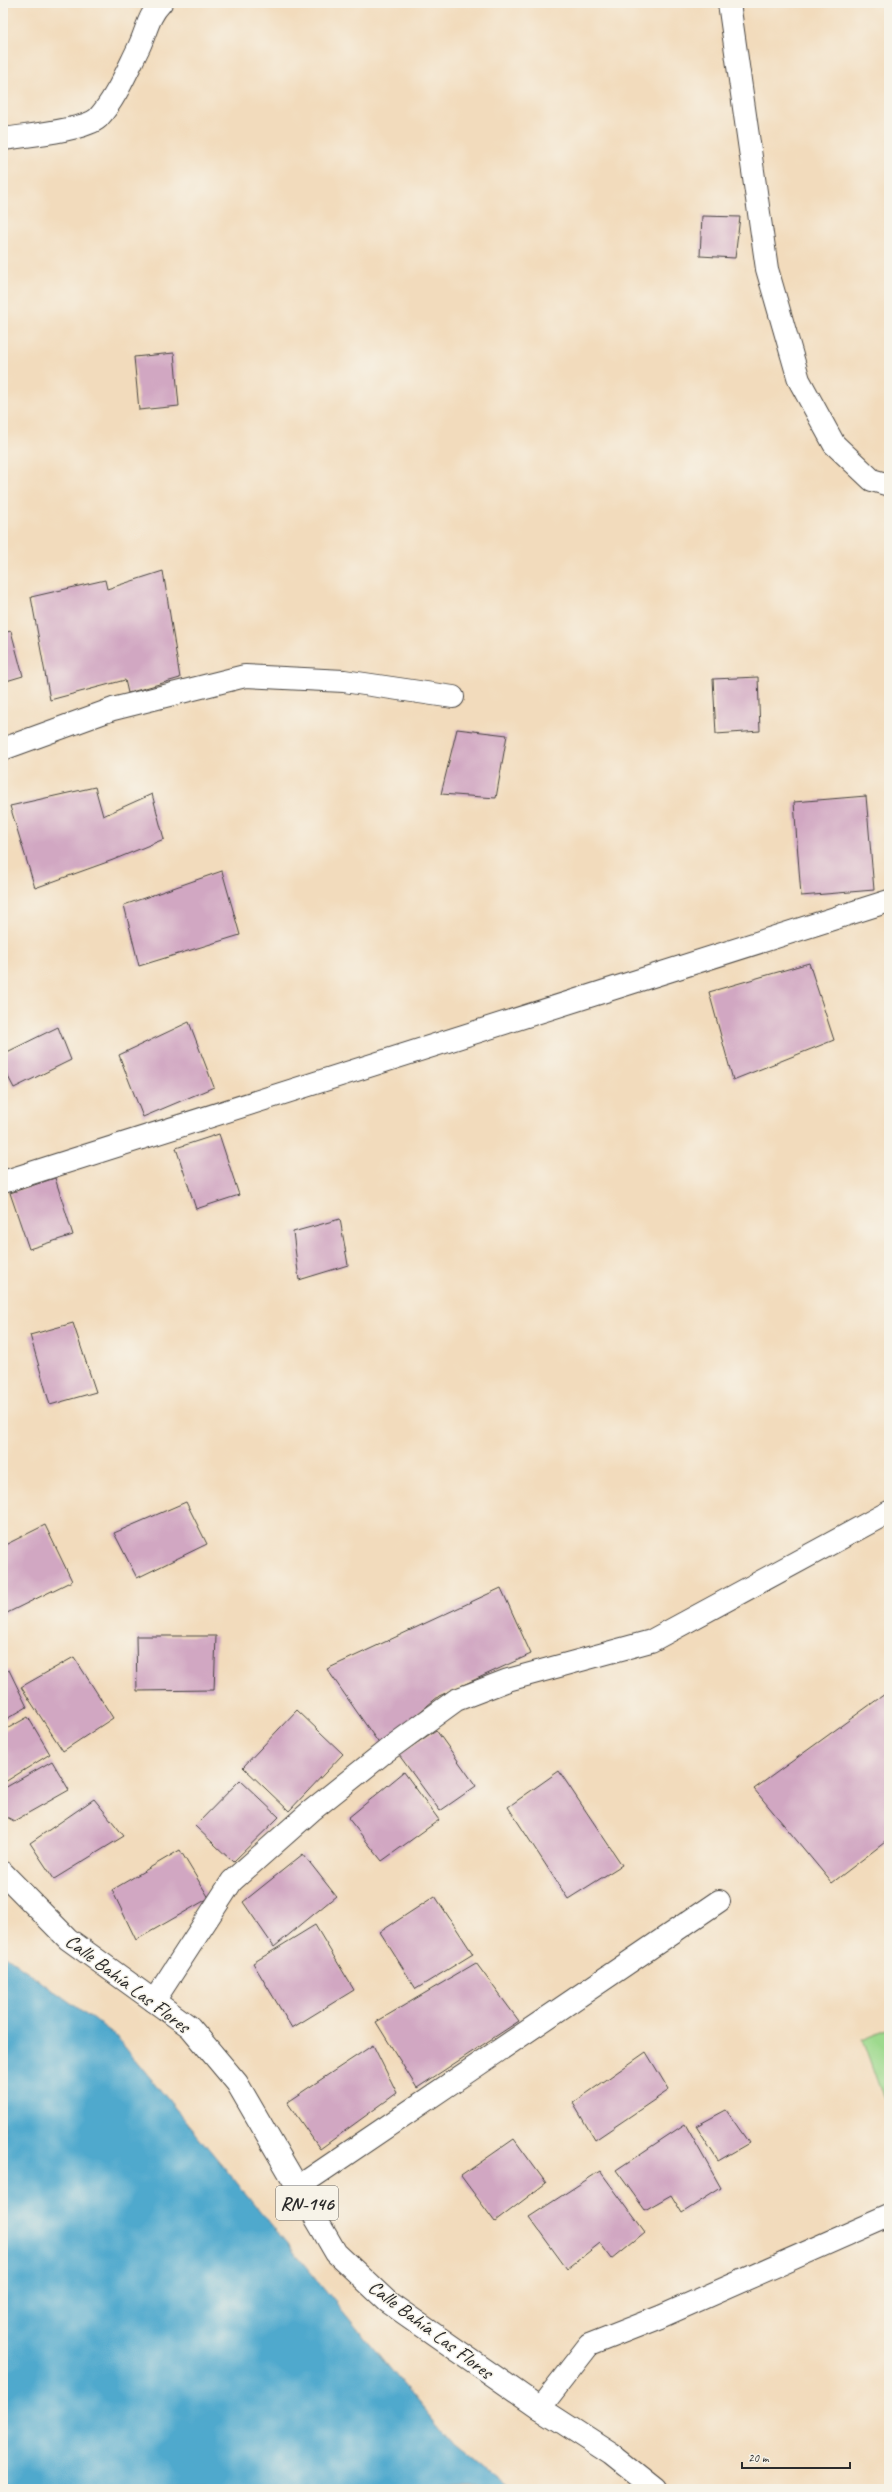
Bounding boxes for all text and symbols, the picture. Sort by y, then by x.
street label: Calle Bahía Las Flores [60,1928,197,2040]
road number: RN-146 [276,2186,338,2220]
street label: Calle Bahía Las Flores [363,2274,500,2386]
scale bar [742,2444,850,2470]
text: 20 m [748,2450,770,2466]

